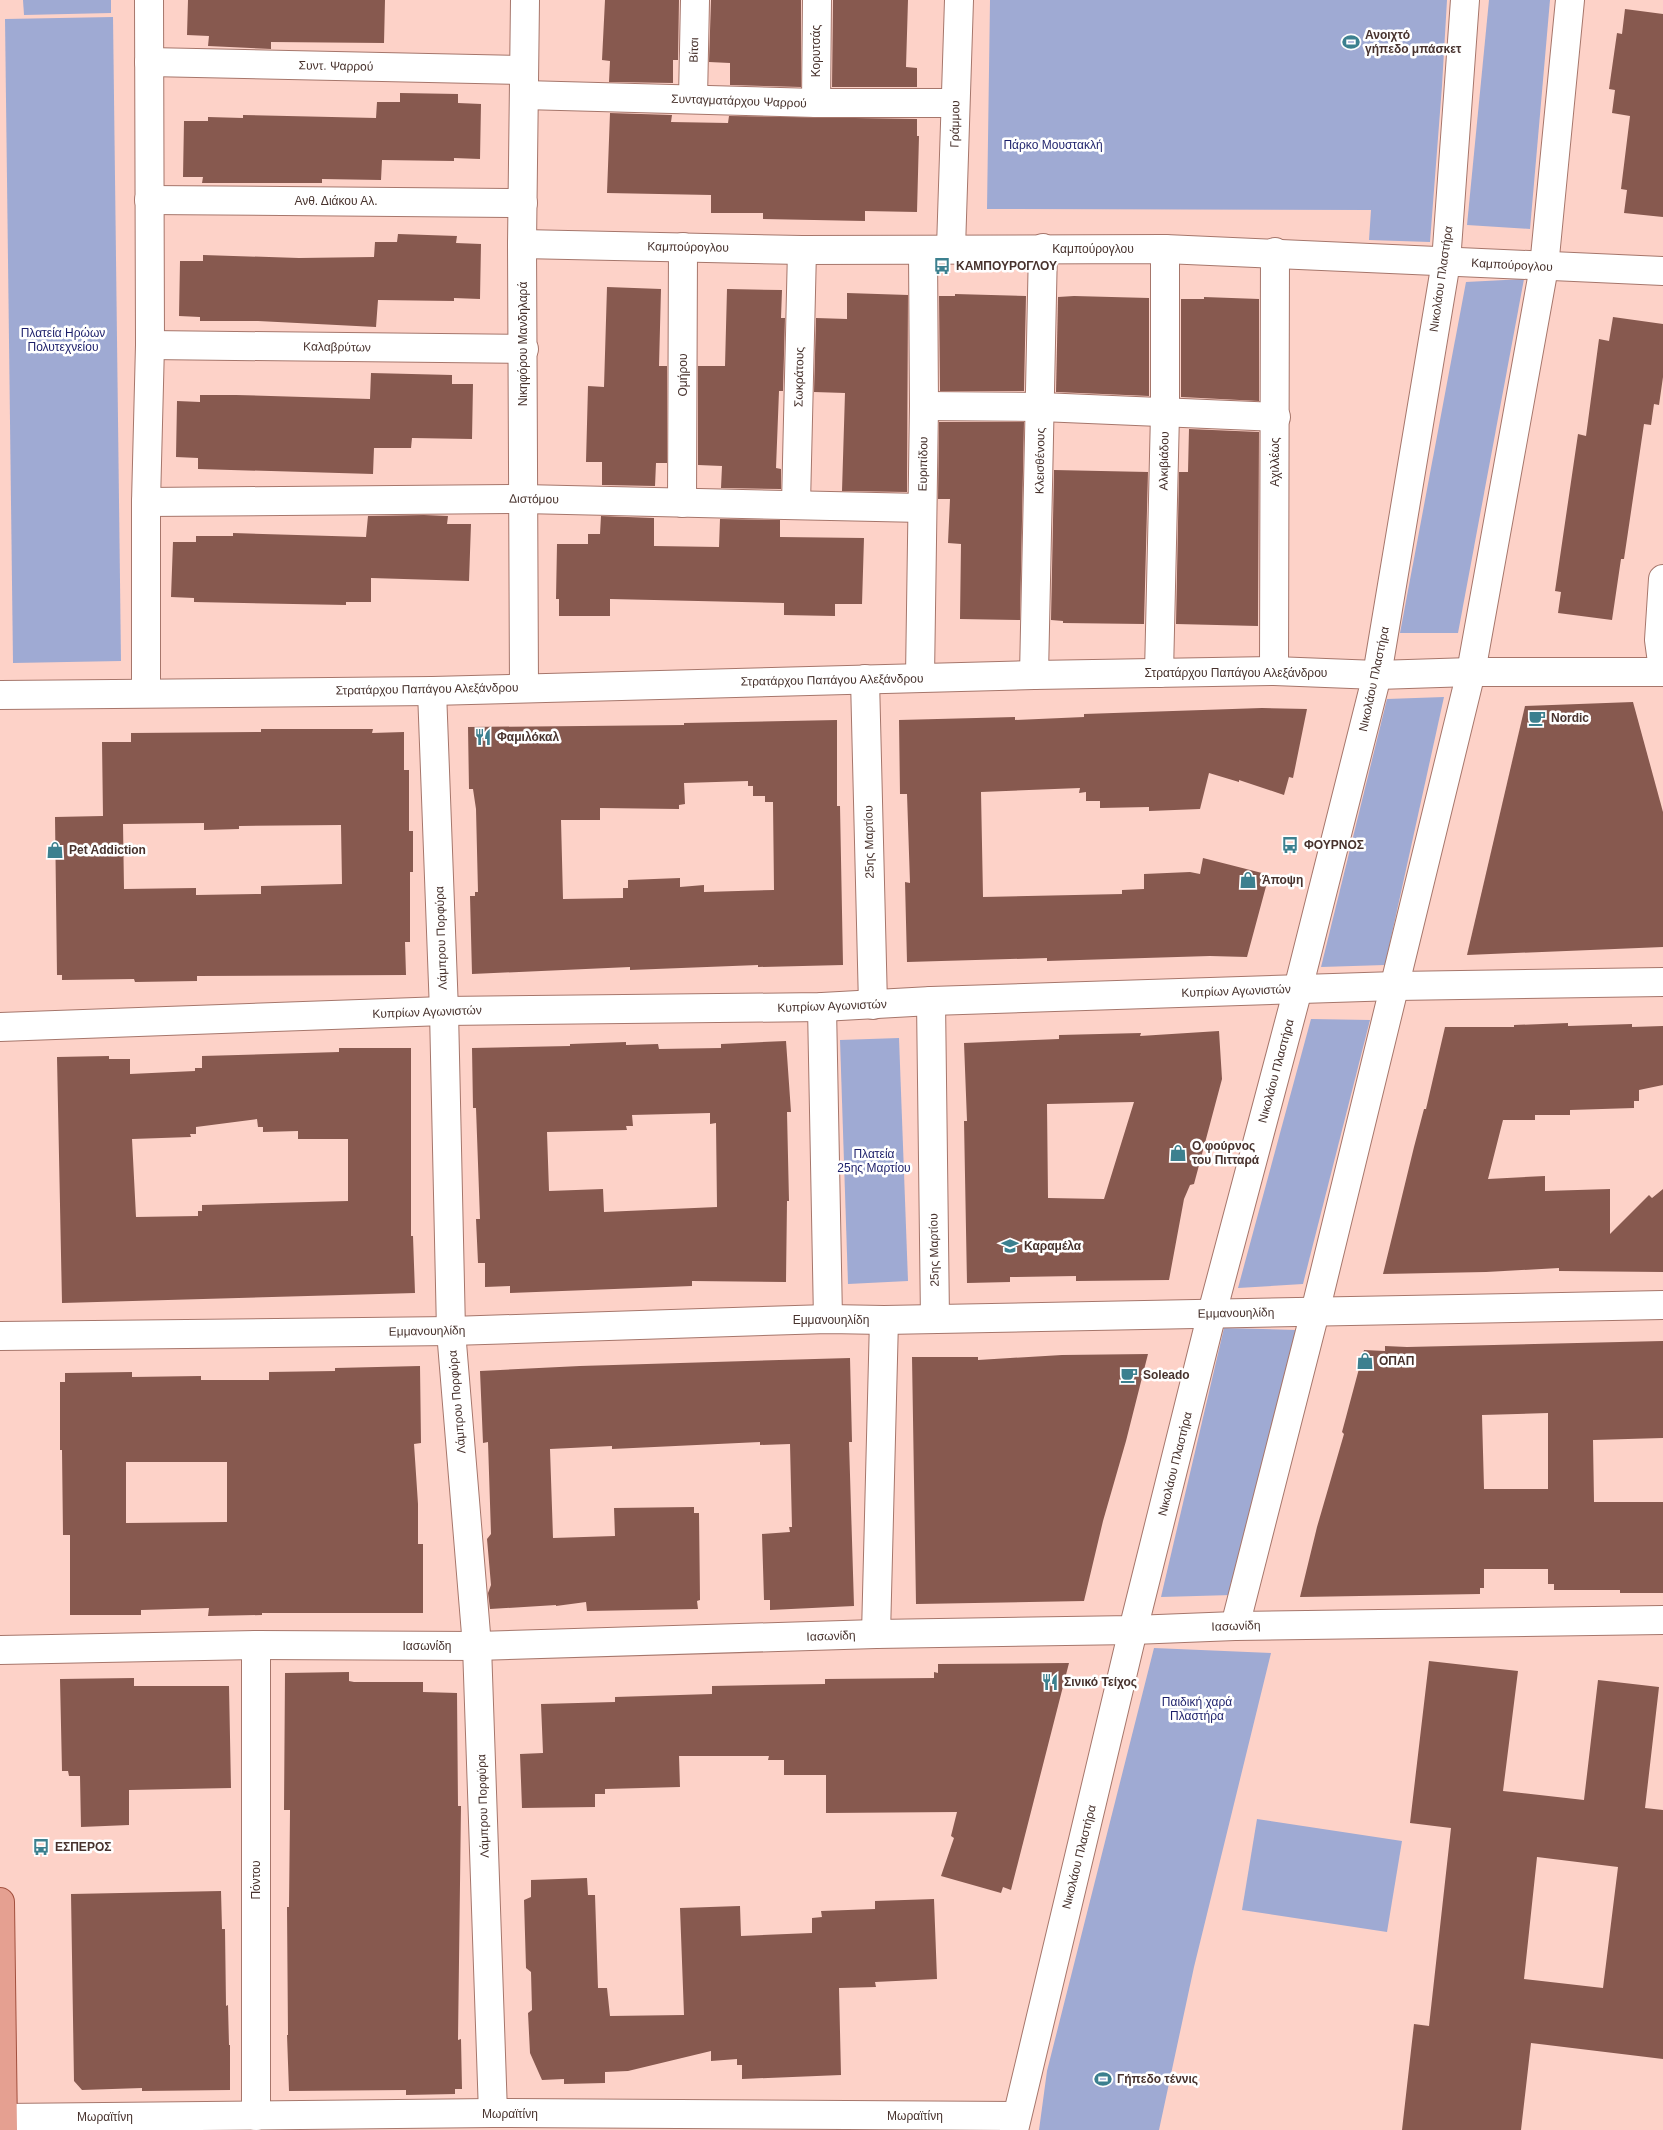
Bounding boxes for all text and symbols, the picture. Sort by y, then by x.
street label: Κορυτσάς [809,24,823,77]
place label: Ανοιχτό γήπεδο μπάσκετ [1365,28,1462,56]
sports icon: Ανοιχτό γήπεδο μπάσκετ [1341,32,1361,52]
street label: Βίτσι [687,37,701,63]
street label: Συντ. Ψαρρού [298,58,374,74]
street label: Συνταγματάρχου Ψαρρού [671,92,807,110]
street label: Γράμμου [948,100,962,148]
park label: Πάρκο Μουστακλή [1003,138,1103,152]
street label: Ανθ. Διάκου Αλ. [294,194,378,208]
street label: Νικολάου Πλαστήρα [1427,225,1455,333]
street label: Καμπούρογλου [647,239,729,255]
street label: Καμπούρογλου [1052,242,1134,256]
bus stop icon: ΚΑΜΠΟΥΡΟΓΛΟΥ [932,256,952,276]
street label: Καμπούρογλου [1471,256,1553,274]
place label: ΚΑΜΠΟΥΡΟΓΛΟΥ [956,259,1057,273]
street label: Νικηφόρου Μανδηλαρά [516,282,530,406]
park label: Πλατεία Ηρώων Πολυτεχνείου [21,326,105,354]
street label: Καλαβρύτων [303,339,371,355]
street label: Σωκράτους [791,347,807,407]
street label: Ομήρου [676,354,690,396]
street label: Κλεισθένους [1032,427,1048,494]
street label: Αλκιβιάδου [1156,431,1172,491]
street label: Ευριπίδου [916,436,930,492]
street label: Αχιλλέως [1268,437,1282,487]
street label: Διστόμου [509,492,559,506]
street label: Νικολάου Πλαστήρα [1356,625,1392,733]
street label: Στρατάρχου Παπάγου Αλεξάνδρου [1145,666,1327,680]
street label: Στρατάρχου Παπάγου Αλεξάνδρου [740,671,924,689]
street label: Στρατάρχου Παπάγου Αλεξάνδρου [335,680,519,698]
cafe icon: Nordic [1527,708,1547,728]
place label: Nordic [1551,711,1589,725]
restaurant icon: Φαμιλόκαλ [473,727,493,747]
place label: Φαμιλόκαλ [497,730,559,744]
street label: 25ης Μαρτίου [861,805,877,879]
bus stop icon: ΦΟΥΡΝΟΣ [1280,835,1300,855]
place label: ΦΟΥΡΝΟΣ [1304,838,1364,852]
shop icon: Pet Addiction [45,840,65,860]
place label: Pet Addiction [69,843,146,857]
shop icon: Άποψη [1238,870,1258,890]
place label: Άποψη [1262,873,1303,887]
street label: Λάμπρου Πορφύρα [432,886,450,990]
street label: Κυπρίων Αγωνιστών [1181,982,1291,1000]
street label: Κυπρίων Αγωνιστών [777,997,887,1015]
street label: Κυπρίων Αγωνιστών [372,1003,482,1021]
street label: Νικολάου Πλαστήρα [1255,1017,1297,1124]
place label: Ο φούρνος του Πιτταρά [1192,1139,1260,1167]
shop icon: Ο φούρνος του Πιτταρά [1168,1143,1188,1163]
park label: Πλατεία 25ης Μαρτίου [837,1147,911,1175]
street label: 25ης Μαρτίου [926,1213,942,1287]
school or university icon: Καραμέλα [1000,1236,1020,1256]
place label: Καραμέλα [1024,1239,1082,1253]
street label: Εμμανουηλίδη [1198,1305,1274,1321]
street label: Εμμανουηλίδη [793,1313,869,1327]
street label: Εμμανουηλίδη [389,1323,465,1339]
street label: Λάμπρου Πορφύρα [445,1350,468,1454]
shop icon: ΟΠΑΠ [1355,1351,1375,1371]
place label: ΟΠΑΠ [1379,1354,1414,1368]
cafe icon: Soleado [1119,1365,1139,1385]
place label: Soleado [1143,1368,1190,1382]
street label: Νικολάου Πλαστήρα [1155,1410,1195,1518]
street label: Ιασωνίδη [1211,1618,1261,1634]
street label: Ιασωνίδη [806,1628,856,1644]
street label: Ιασωνίδη [402,1639,452,1653]
restaurant icon: Σινικό Τείχος [1040,1672,1060,1692]
place label: Σινικό Τείχος [1064,1675,1137,1689]
park label: Παιδική χαρά Πλαστήρα [1162,1695,1232,1723]
street label: Λάμπρου Πορφύρα [474,1754,492,1858]
street label: Νικολάου Πλαστήρα [1059,1803,1099,1911]
bus stop icon: ΕΣΠΕΡΟΣ [31,1837,51,1857]
place label: ΕΣΠΕΡΟΣ [55,1840,111,1854]
street label: Πόντου [249,1860,263,1900]
sports icon: Γήπεδο τέννις [1093,2069,1113,2089]
place label: Γήπεδο τέννις [1117,2072,1198,2086]
street label: Μωραϊτίνη [482,2107,538,2121]
street label: Μωραϊτίνη [887,2109,943,2123]
street label: Μωραϊτίνη [77,2110,133,2124]

